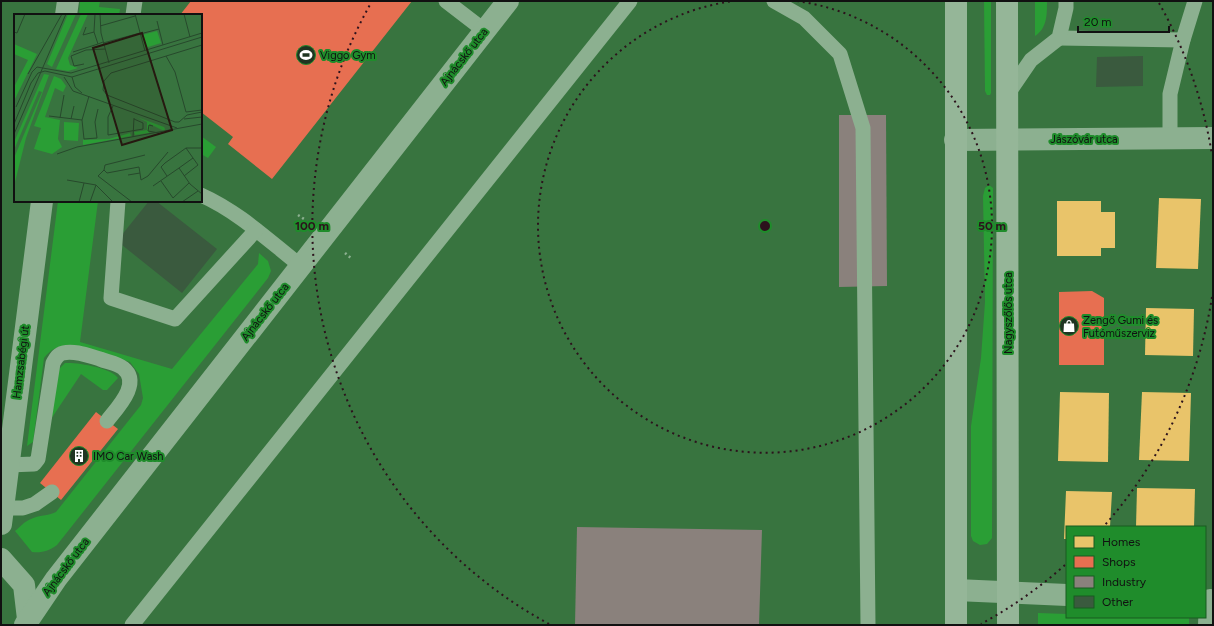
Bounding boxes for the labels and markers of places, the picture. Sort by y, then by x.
sports icon: Viggo Gym [295,44,317,66]
place label: Viggo Gym [320,49,376,62]
centre of rings [758,219,772,233]
place label: Zengő Gumi és Futóműszerviz [1083,314,1158,340]
shop icon: Zengő Gumi és Futóműszerviz [1058,315,1080,337]
building icon: IMO Car Wash [68,445,90,467]
place label: IMO Car Wash [93,450,164,463]

